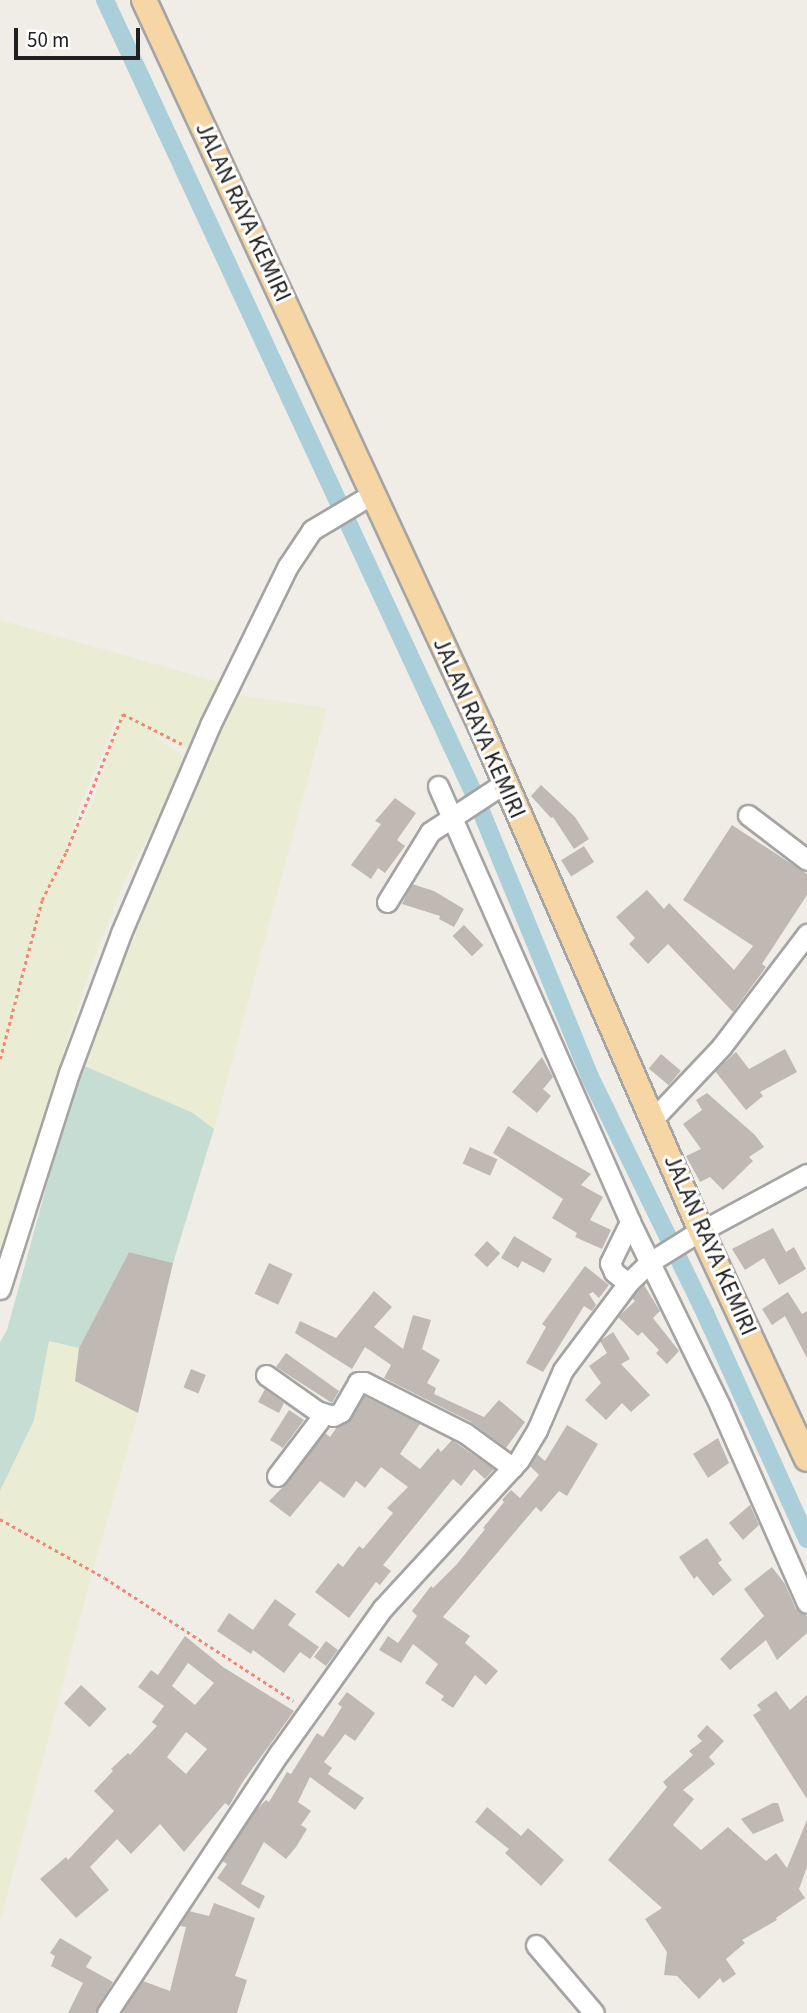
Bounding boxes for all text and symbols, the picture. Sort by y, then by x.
scale bar [18,14,144,58]
text: 50 m [27,25,69,55]
street label: JALAN RAYA KEMIRI [189,118,297,306]
street label: JALAN RAYA KEMIRI [426,633,532,823]
street label: JALAN RAYA KEMIRI [657,1150,763,1340]

